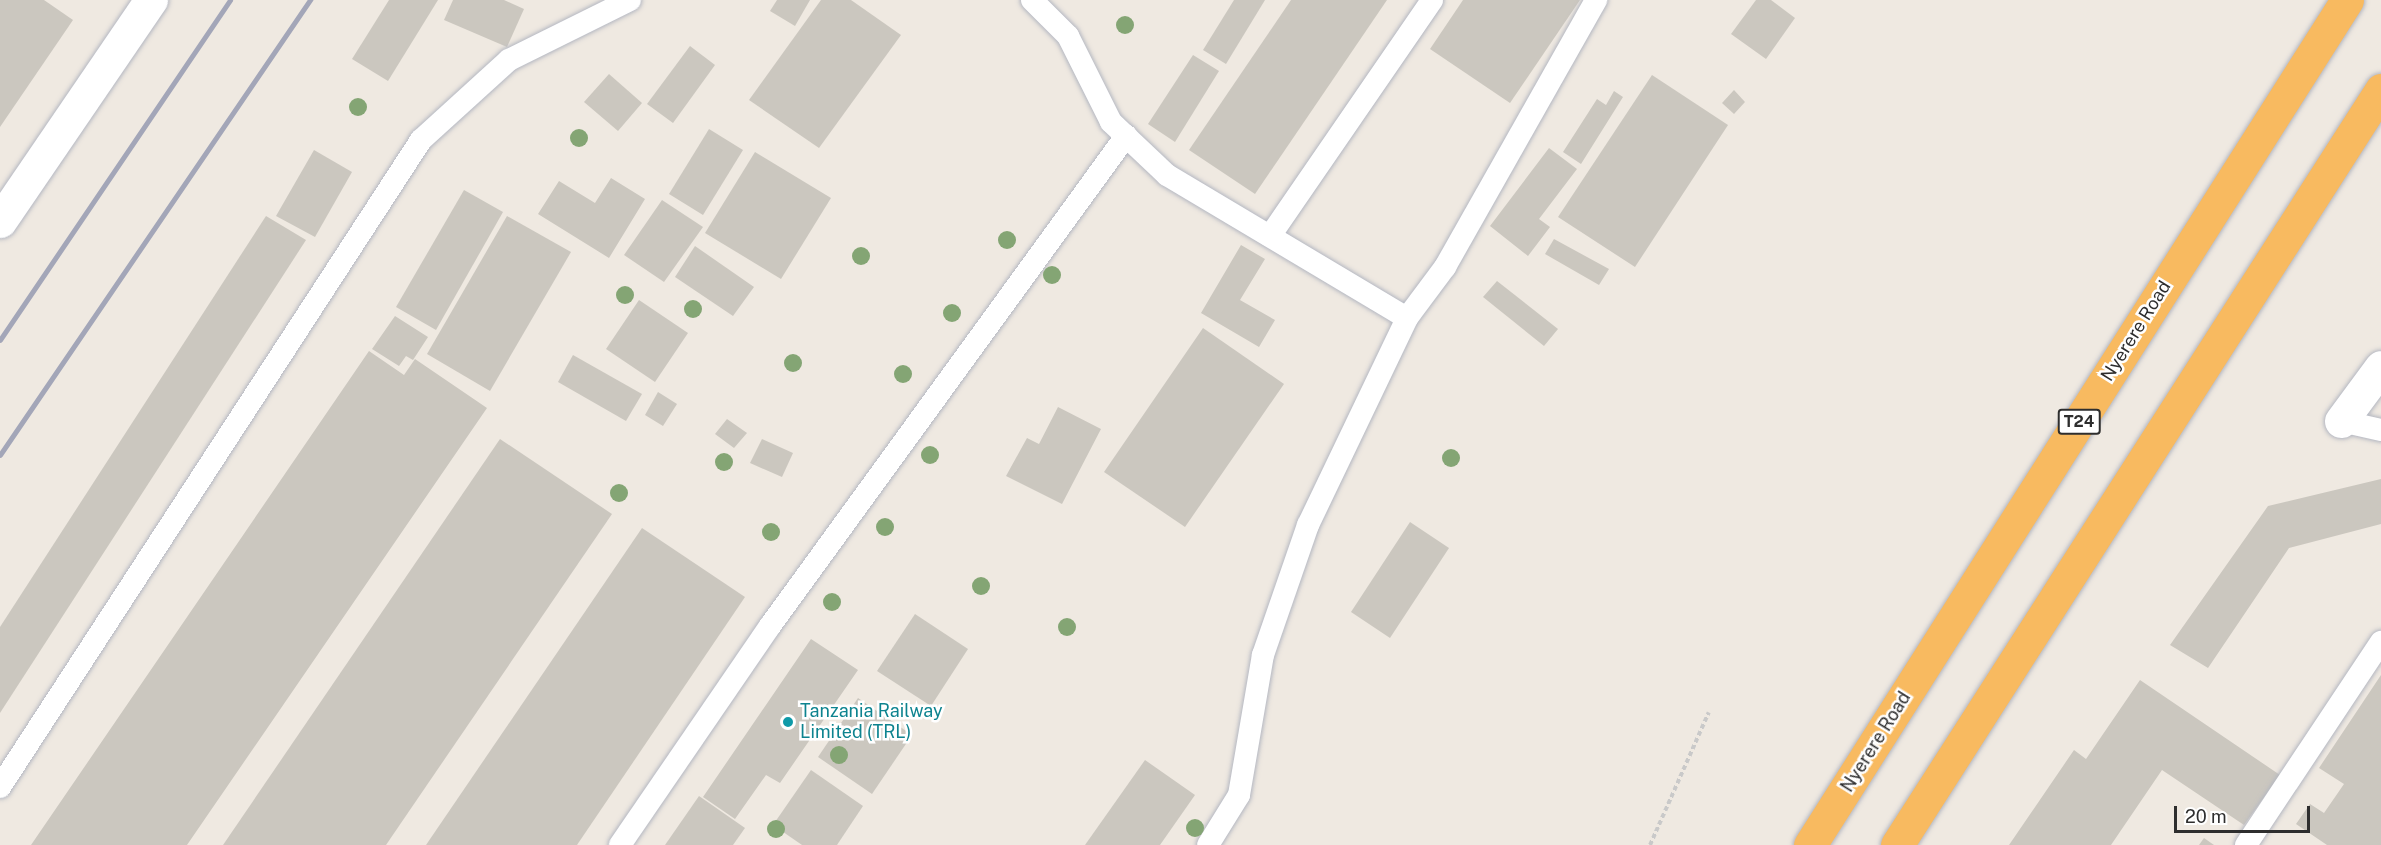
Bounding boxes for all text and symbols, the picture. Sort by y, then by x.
street label: Nyerere Road [2097,277,2175,385]
road number: T24 [2056,409,2102,435]
street label: Nyerere Road [1837,688,1915,796]
place label: Tanzania Railway Limited (TRL) [800,701,943,744]
marker: Tanzania Railway Limited (TRL) [781,715,795,729]
scale bar [2177,794,2314,832]
text: 20 m [2185,806,2227,827]

